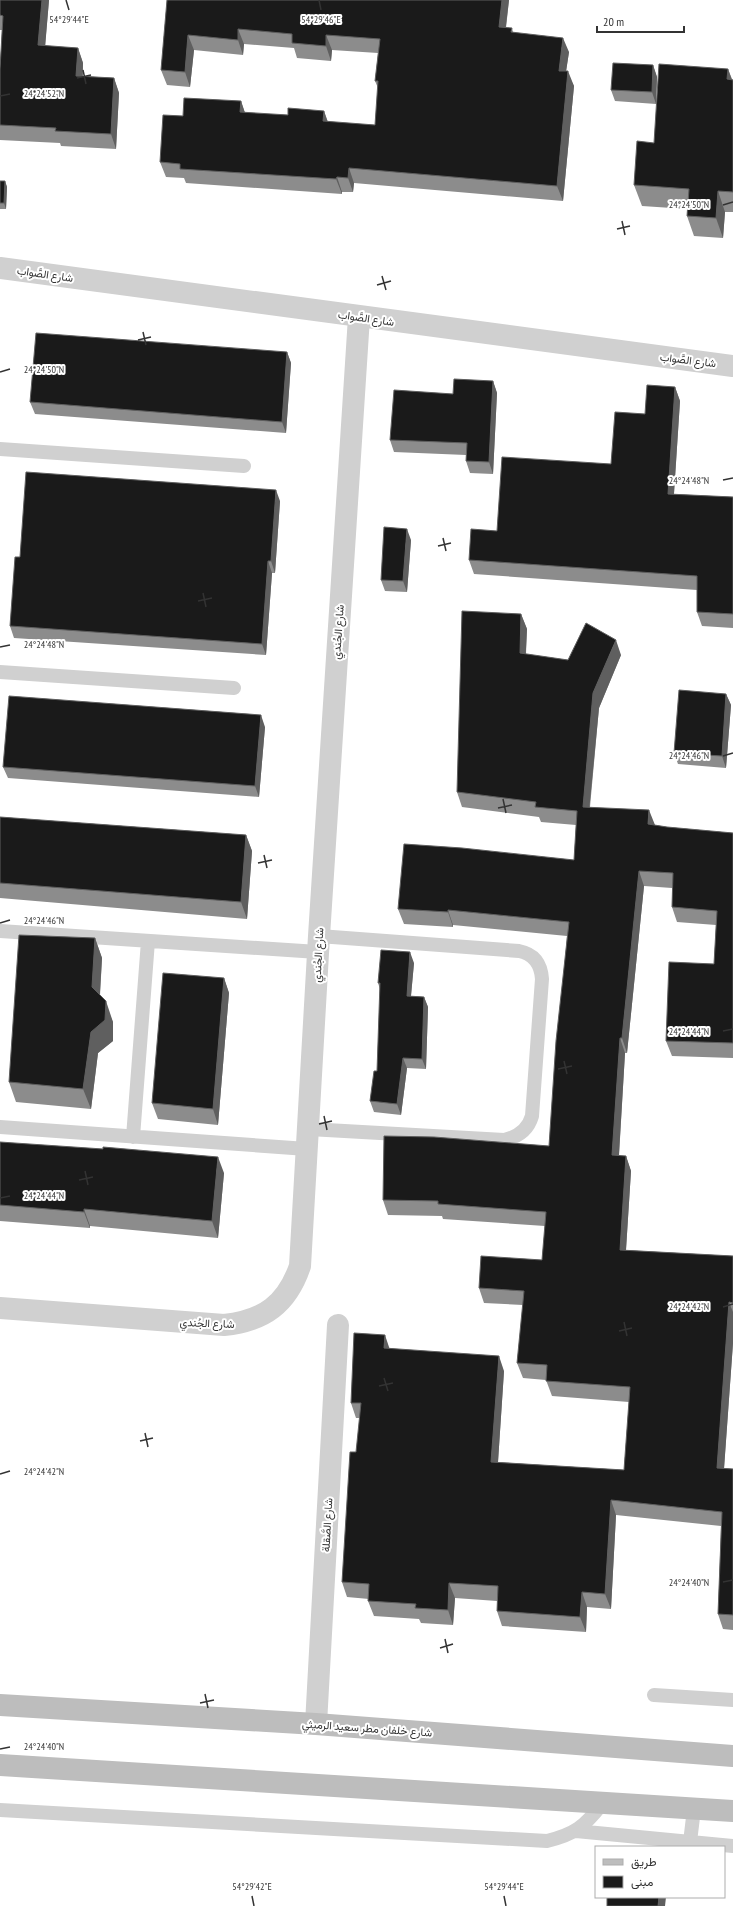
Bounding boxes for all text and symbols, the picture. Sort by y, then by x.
scale bar [597,8,684,34]
text: 54°29'44"E [49,13,89,26]
text: 54°29'46"E [301,13,341,26]
text: 20 m [603,14,624,29]
text: 24°24'52"N [24,87,64,100]
text: 24°24'50"N [669,198,709,211]
street label: شارع الصَّواب [16,263,74,286]
street label: شارع الصَّواب [337,307,395,330]
street label: شارع الصَّواب [659,350,717,371]
text: 24°24'50"N [24,363,64,376]
text: 24°24'48"N [669,474,709,487]
street label: شارع الجُندي [329,604,350,660]
text: 24°24'48"N [24,638,64,651]
text: 24°24'46"N [669,749,709,762]
text: 24°24'46"N [24,914,64,927]
street label: شارع الجُندي [310,927,329,983]
text: 24°24'44"N [669,1025,709,1038]
text: 24°24'44"N [24,1189,64,1202]
text: 24°24'42"N [669,1300,709,1313]
street label: شارع الجُندي [179,1315,235,1334]
text: 24°24'42"N [24,1465,64,1478]
street label: شارع الصَّقلة [319,1497,336,1553]
text: 24°24'40"N [669,1576,709,1589]
street label: شارع خلفان مطر سعيد الرميثي [301,1716,433,1743]
text: 24°24'40"N [24,1740,64,1753]
legend [595,1846,725,1898]
text: طريق [631,1854,657,1870]
text: مبنى [631,1874,653,1890]
text: 54°29'42"E [232,1880,272,1893]
text: 54°29'44"E [484,1880,524,1893]

